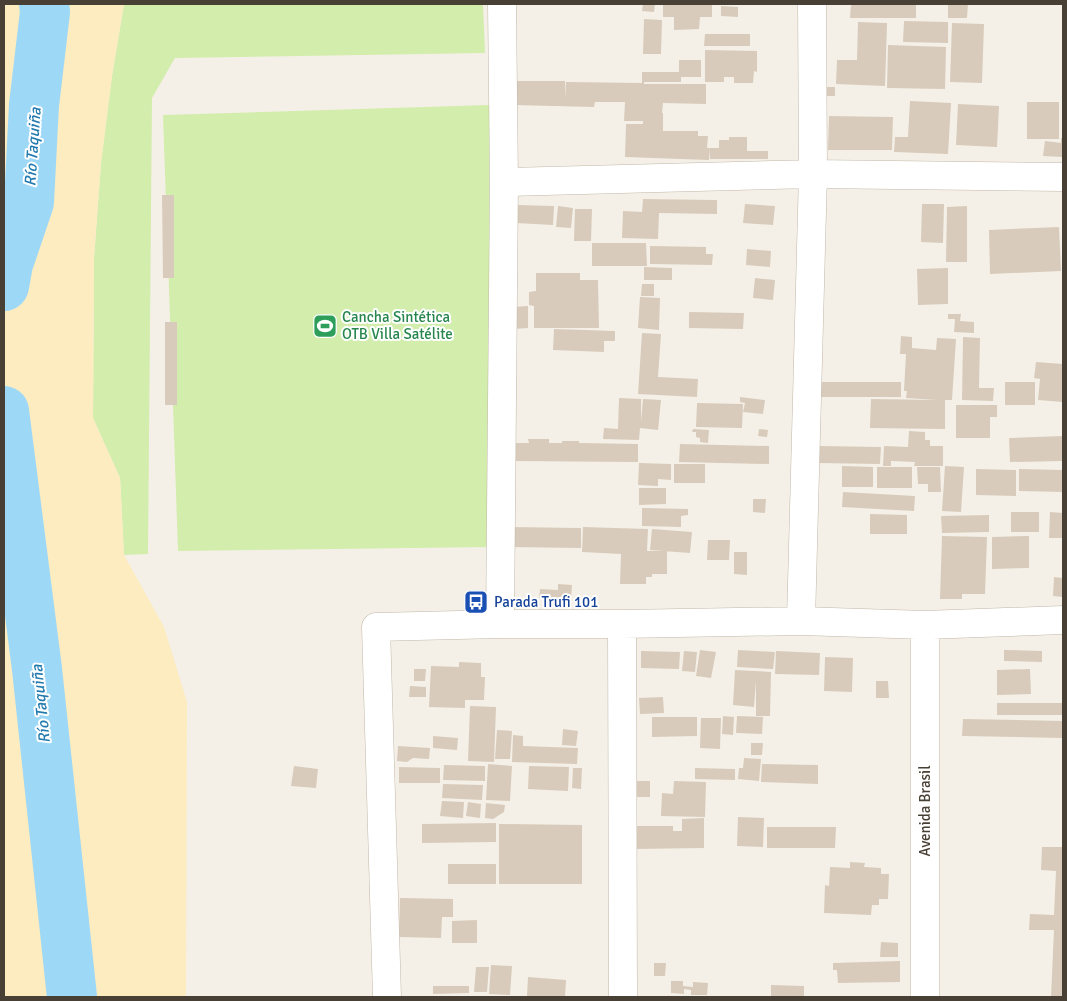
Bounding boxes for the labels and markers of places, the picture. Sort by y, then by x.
place label: Cancha Sintética OTB Villa Satélite [342,308,453,343]
sports icon: Cancha Sintética OTB Villa Satélite [312,313,338,339]
bus stop icon: Parada Trufi 101 [463,589,489,615]
place label: Parada Trufi 101 [494,593,598,611]

